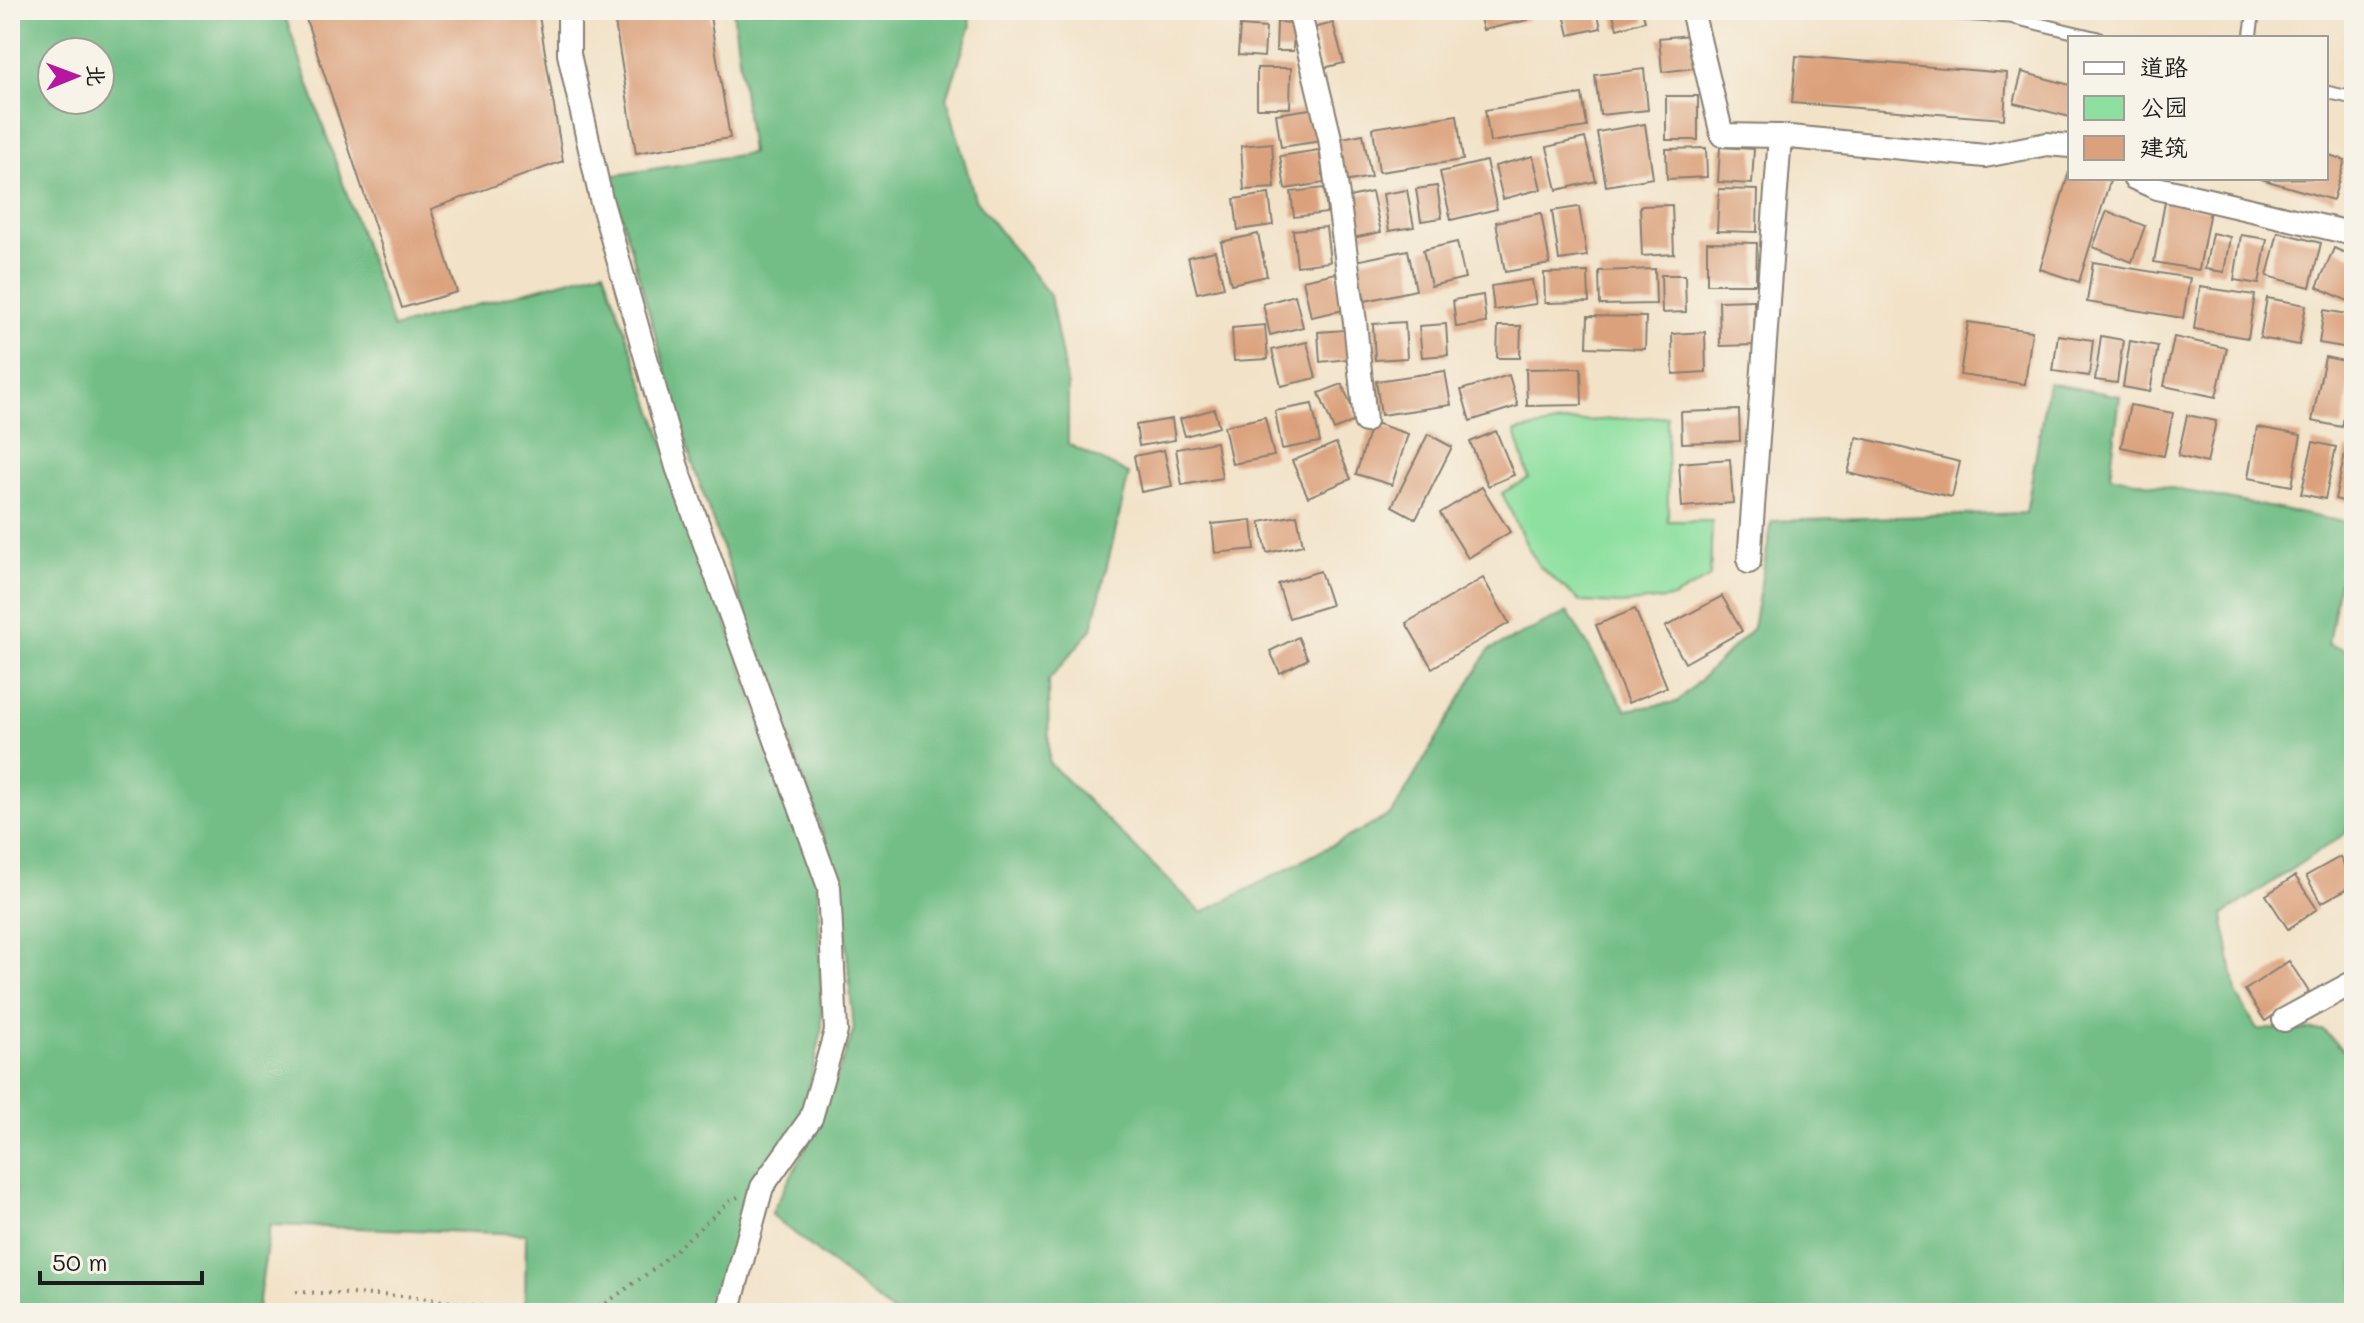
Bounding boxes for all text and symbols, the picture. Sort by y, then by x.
north arrow [36,36,116,116]
legend [2068,36,2328,180]
text: 道路 [2140,51,2188,82]
text: 北 [82,64,111,87]
text: 公园 [2140,91,2188,122]
text: 建筑 [2140,131,2188,162]
scale bar [40,1235,202,1285]
text: 50 m [52,1246,108,1277]

